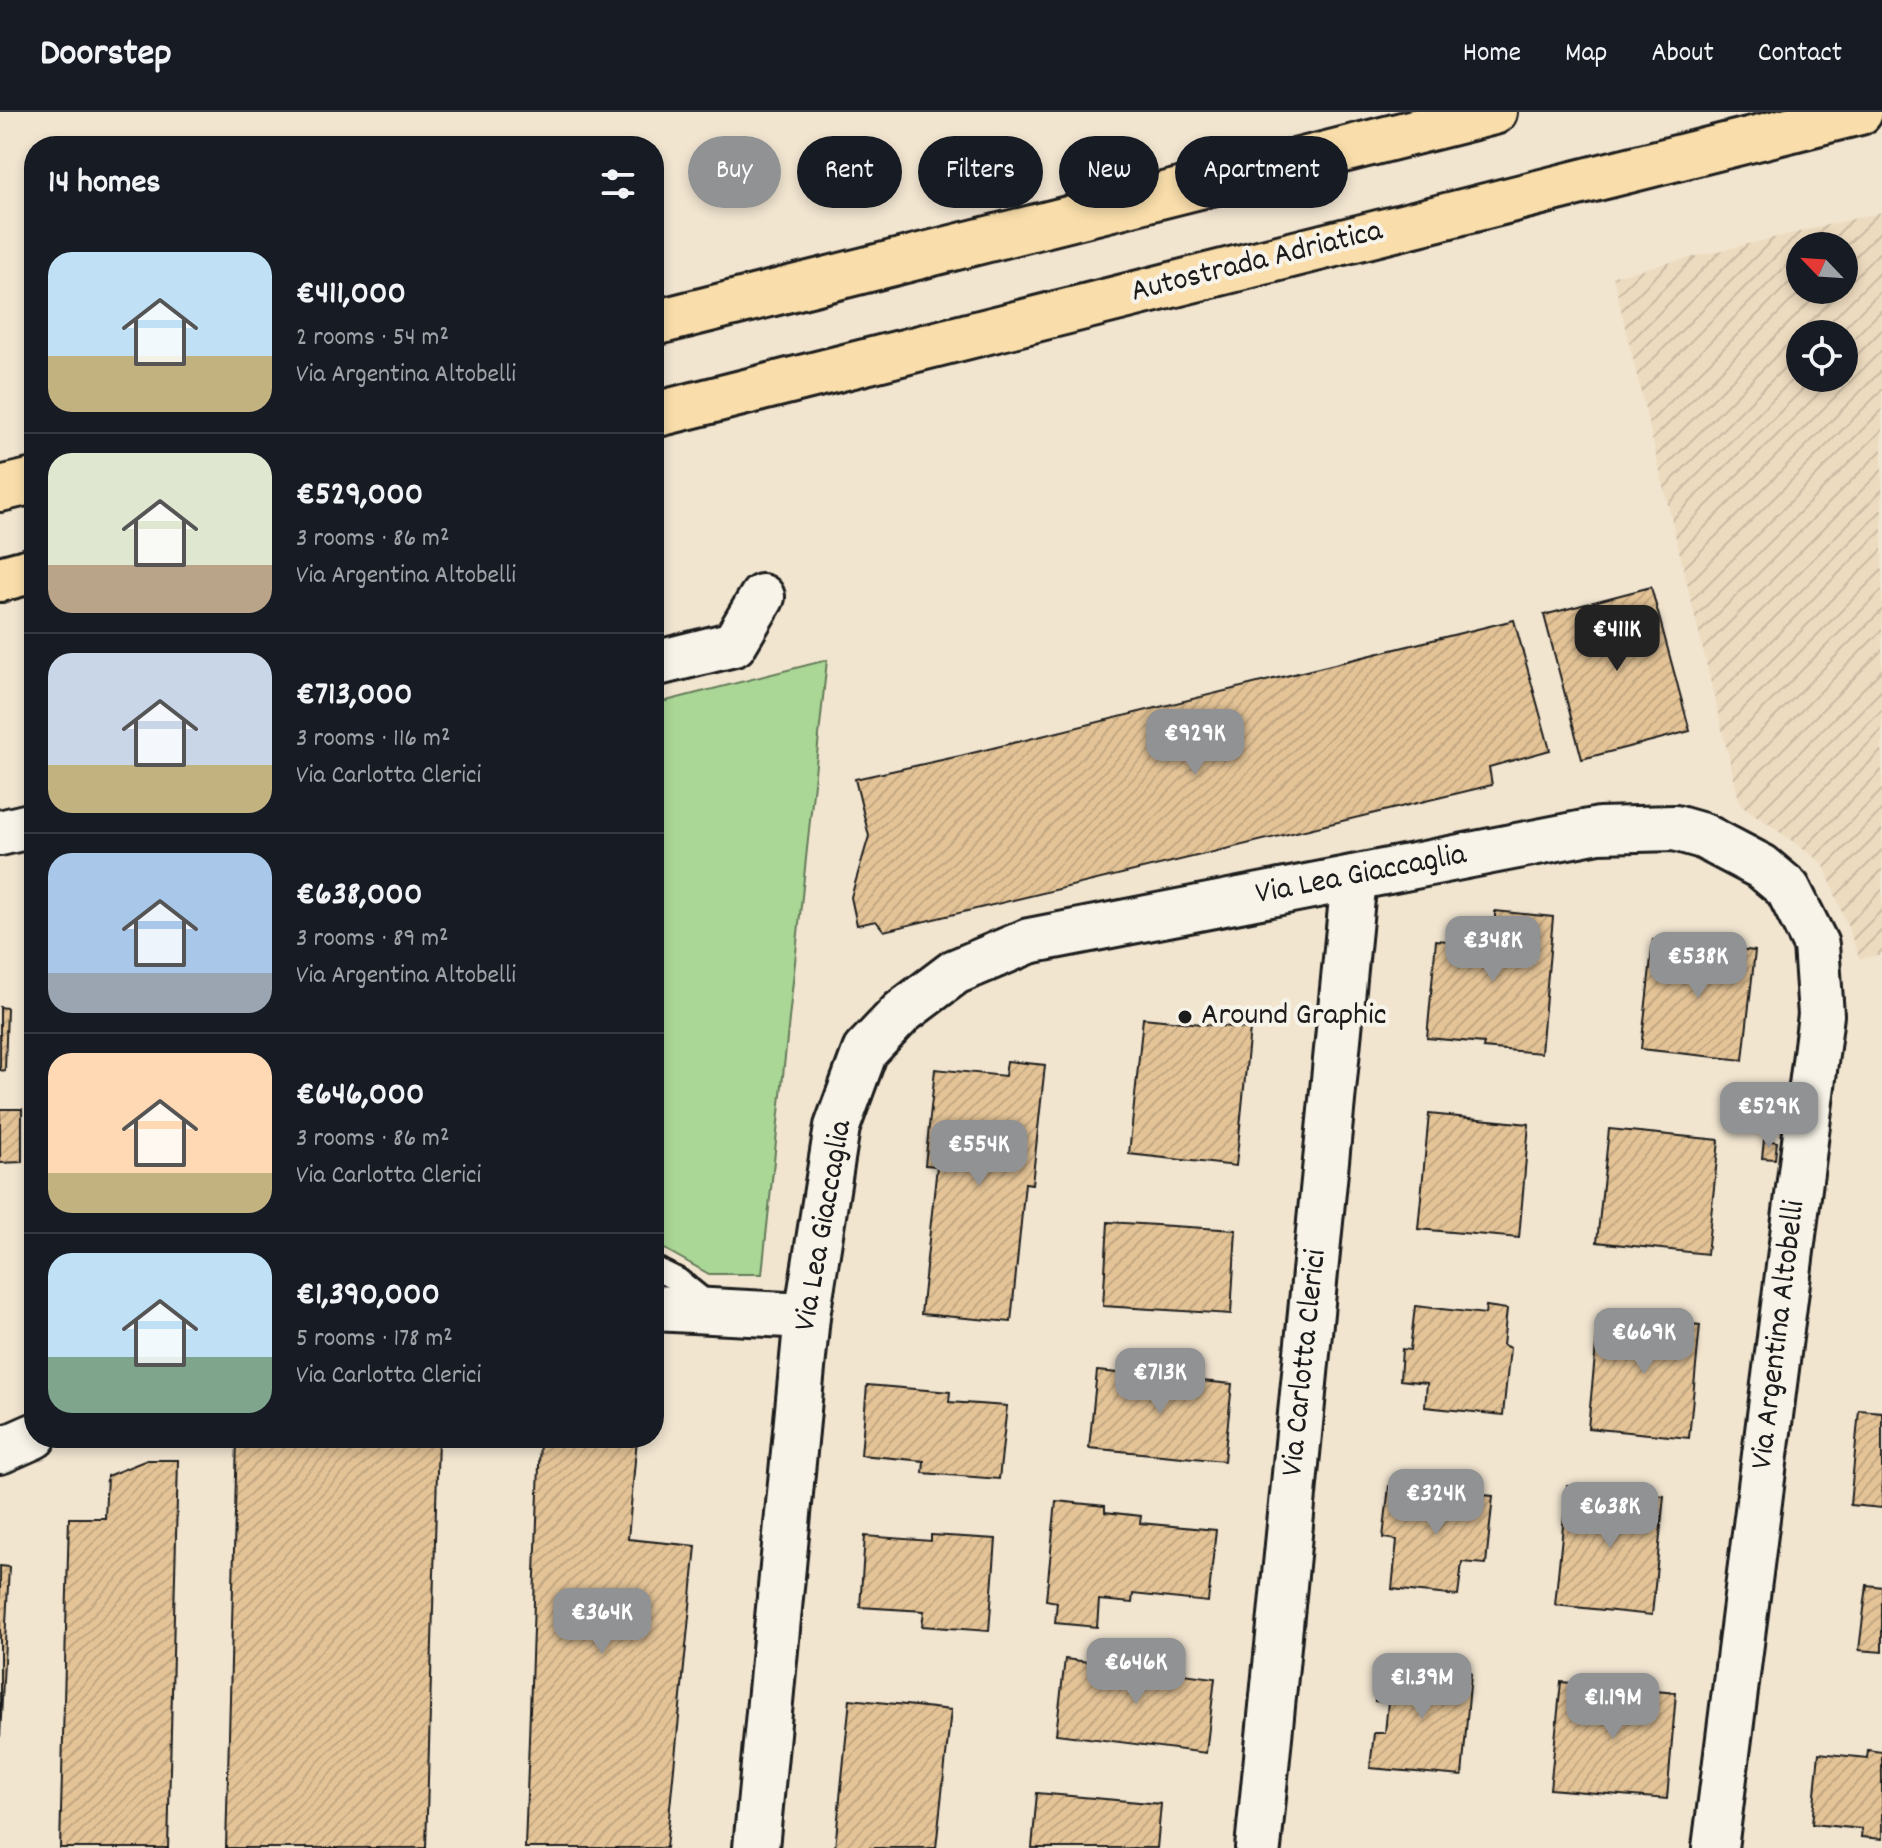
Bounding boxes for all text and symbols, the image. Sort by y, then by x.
text: Doorstep [40,28,172,83]
text: Home [1463,35,1521,75]
text: Map [1565,35,1607,75]
text: About [1651,35,1714,75]
text: Contact [1758,35,1842,75]
chip: Buy [688,136,781,208]
chip: Rent [797,136,902,208]
chip: Filters [918,136,1043,208]
chip: New [1059,136,1159,208]
chip: Apartment [1175,136,1348,208]
text: 14 homes [48,160,161,209]
icon: filters [596,162,640,206]
street label: Autostrada Adriatica [1126,209,1388,316]
north arrow [1786,232,1858,304]
map controls [1786,232,1858,392]
text: €411,000 [296,271,406,320]
icon: home [112,284,208,380]
text: 2 rooms · 54 m² [296,320,449,357]
button: locate [1786,320,1858,392]
text: Via Argentina Altobelli [296,357,516,394]
text: €529,000 [296,472,423,521]
icon: home [112,485,208,581]
text: 3 rooms · 86 m² [296,521,449,558]
text: Via Argentina Altobelli [296,558,516,595]
pin: €411K [1561,605,1673,673]
text: €411K [1593,612,1641,649]
text: €713,000 [296,672,413,721]
icon: home [112,685,208,781]
pin: €929K [1139,709,1251,777]
text: €929K [1164,716,1226,753]
text: 3 rooms · 116 m² [296,721,450,758]
text: Via Carlotta Clerici [296,758,481,795]
street label: Via Lea Giaccaglia [1252,833,1471,919]
text: €638,000 [296,872,422,921]
icon: home [112,885,208,981]
pin: €348K [1437,916,1549,984]
text: 3 rooms · 89 m² [296,921,449,958]
text: €348K [1463,923,1523,960]
pin: €538K [1642,932,1754,1000]
text: €538K [1668,939,1728,976]
text: Via Argentina Altobelli [296,958,516,995]
place label: Around Graphic [1201,994,1387,1040]
marker: Around Graphic [1176,1008,1194,1026]
text: €646,000 [296,1072,424,1121]
pin: €529K [1713,1082,1825,1150]
icon: home [112,1085,208,1181]
text: €529K [1738,1089,1800,1126]
street label: Via Lea Giaccaglia [784,1116,866,1335]
pin: €554K [923,1120,1035,1188]
text: 3 rooms · 86 m² [296,1121,449,1158]
text: €554K [948,1127,1010,1164]
text: Via Carlotta Clerici [296,1158,481,1195]
street label: Via Argentina Altobelli [1741,1198,1819,1472]
street label: Via Carlotta Clerici [1271,1247,1341,1479]
text: €1,390,000 [296,1272,440,1321]
icon: home [112,1285,208,1381]
pin: €669K [1588,1308,1700,1376]
text: €669K [1612,1315,1676,1352]
text: 5 rooms · 178 m² [296,1321,453,1358]
pin: €713K [1104,1348,1216,1416]
text: €713K [1133,1355,1187,1392]
text: Via Carlotta Clerici [296,1358,481,1395]
pin: €324K [1380,1469,1492,1537]
text: €324K [1406,1476,1466,1513]
pin: €638K [1554,1482,1666,1550]
text: €638K [1579,1489,1641,1526]
pin: €364K [546,1588,658,1656]
text: €364K [571,1595,633,1632]
pin: €646K [1080,1638,1192,1706]
text: €646K [1105,1645,1167,1682]
pin: €1.39M [1357,1653,1487,1721]
text: €1.39M [1390,1660,1454,1697]
pin: €1.19M [1548,1673,1678,1741]
text: €1.19M [1584,1680,1642,1717]

